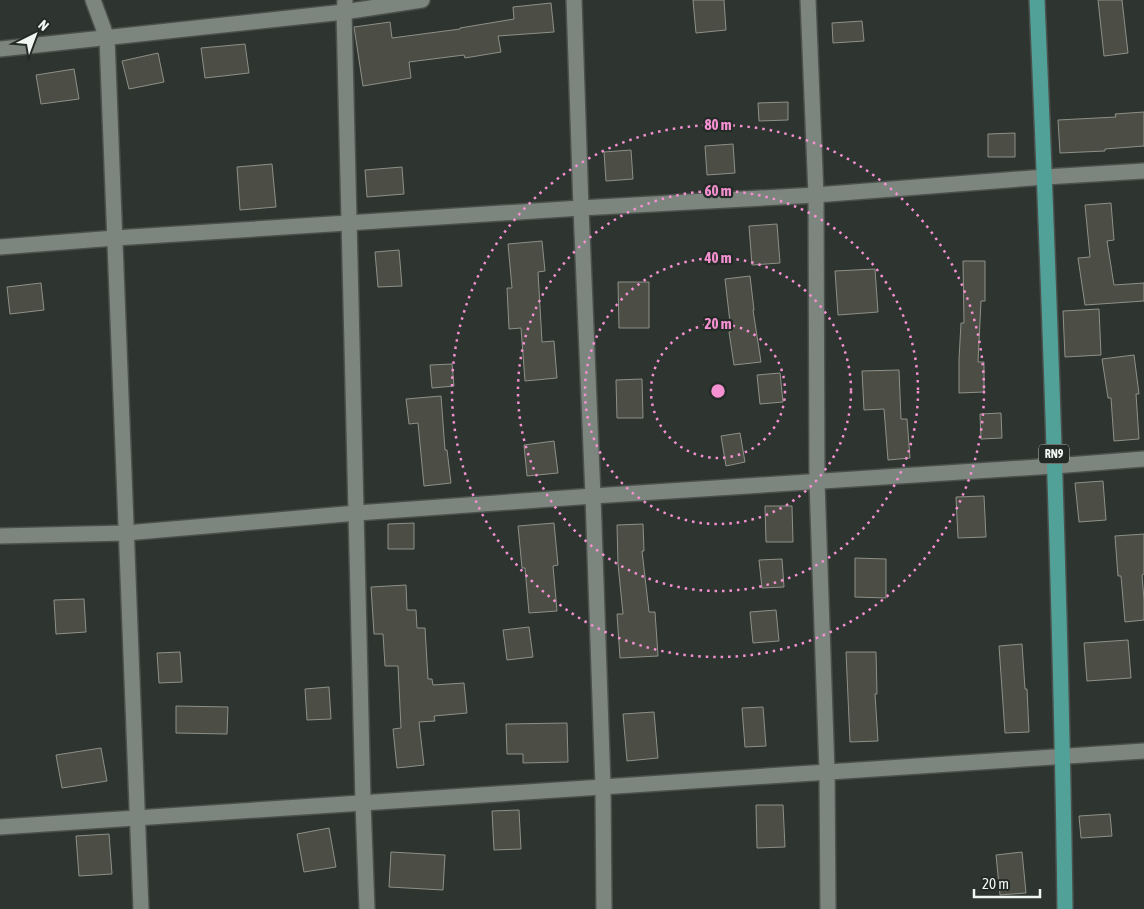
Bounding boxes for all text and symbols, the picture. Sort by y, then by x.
north arrow [10,10,60,60]
text: N [35,17,52,34]
text: 80 m [705,116,732,133]
text: 60 m [705,182,732,199]
text: 40 m [704,249,732,266]
text: 20 m [705,315,732,332]
centre of rings [709,382,727,400]
road number: RN9 [1039,444,1069,464]
scale bar [974,866,1040,898]
text: 20 m [982,875,1009,892]

